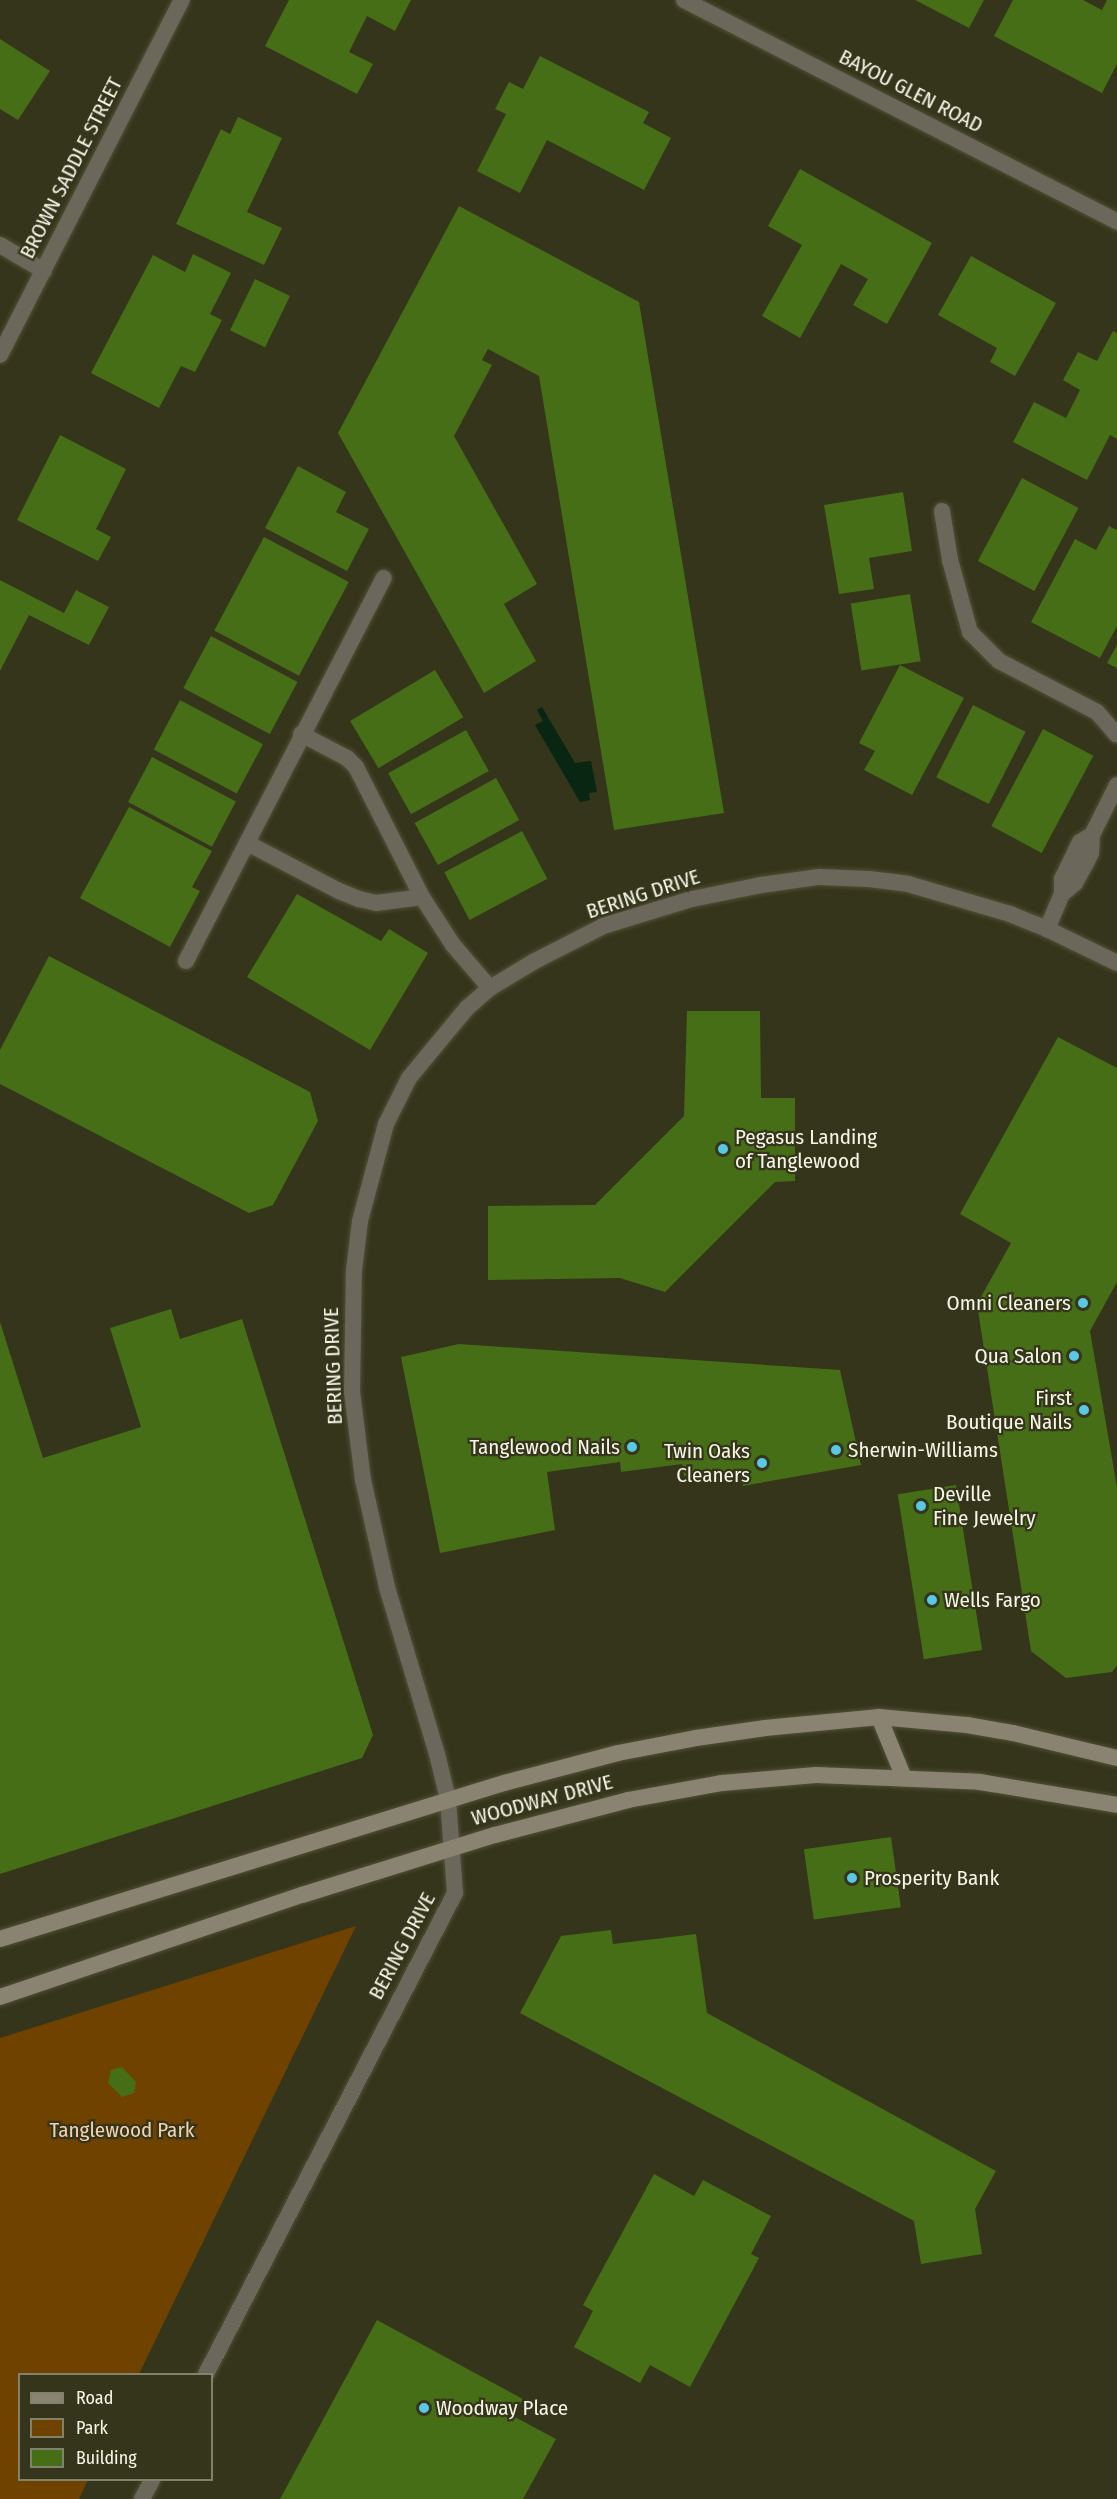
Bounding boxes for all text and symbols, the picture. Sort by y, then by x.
street label: BAYOU GLEN ROAD [835,44,987,138]
street label: BROWN SADDLE STREET [14,73,128,263]
street label: BERING DRIVE [583,864,703,924]
place label: Pegasus Landing of Tanglewood [735,1124,877,1174]
marker: Pegasus Landing of Tanglewood [716,1142,730,1156]
place label: Omni Cleaners [947,1290,1071,1316]
marker: Omni Cleaners [1076,1296,1090,1310]
street label: BERING DRIVE [318,1307,348,1425]
place label: Qua Salon [975,1343,1062,1369]
marker: Qua Salon [1067,1349,1081,1363]
place label: First Boutique Nails [946,1385,1072,1435]
marker: First Boutique Nails [1077,1403,1091,1417]
place label: Tanglewood Nails [469,1434,620,1460]
place label: Sherwin-Williams [848,1437,998,1463]
place label: Twin Oaks Cleaners [664,1438,750,1488]
marker: Tanglewood Nails [625,1440,639,1454]
marker: Sherwin-Williams [829,1443,843,1457]
marker: Twin Oaks Cleaners [755,1456,769,1470]
place label: Deville Fine Jewelry [933,1481,1036,1531]
marker: Deville Fine Jewelry [914,1499,928,1513]
place label: Wells Fargo [944,1587,1041,1613]
marker: Wells Fargo [925,1593,939,1607]
street label: WOODWAY DRIVE [469,1769,615,1831]
place label: Prosperity Bank [864,1865,999,1891]
marker: Prosperity Bank [845,1871,859,1885]
street label: BERING DRIVE [363,1888,441,2004]
park label: Tanglewood Park [49,2117,195,2143]
legend [18,2373,213,2481]
text: Road [76,2387,113,2409]
place label: Woodway Place [436,2395,568,2421]
marker: Woodway Place [417,2401,431,2415]
text: Park [76,2417,108,2439]
text: Building [76,2447,137,2469]

